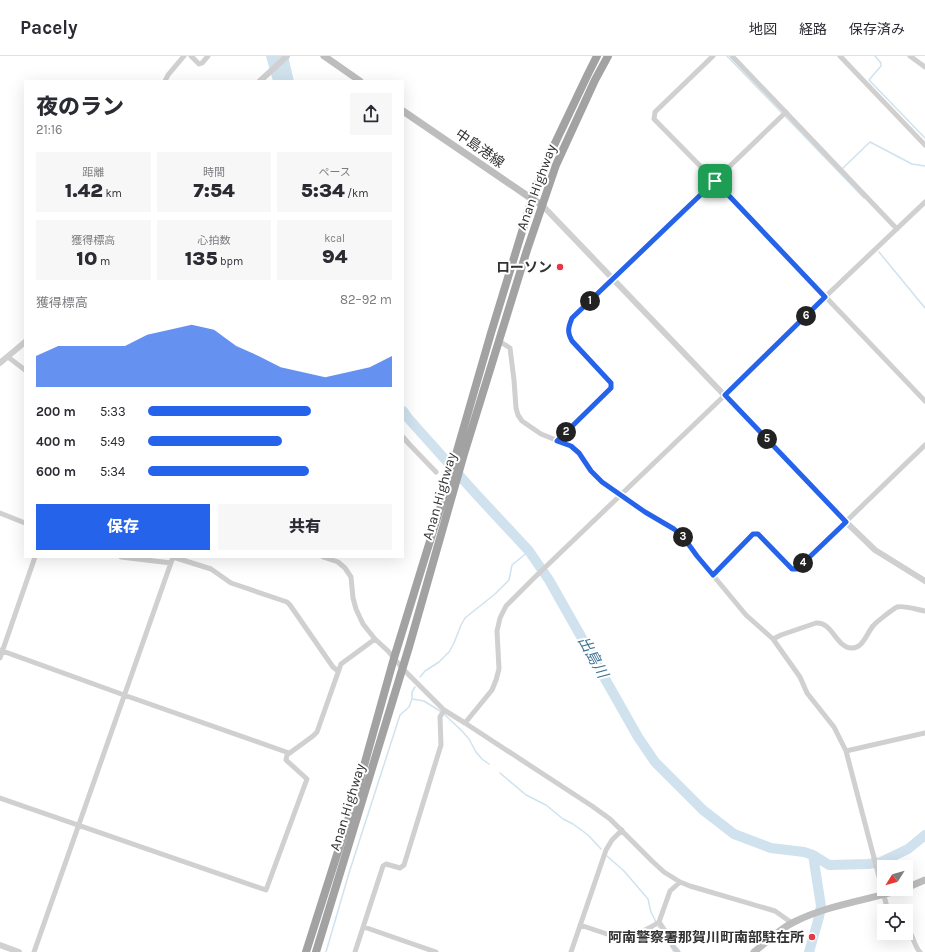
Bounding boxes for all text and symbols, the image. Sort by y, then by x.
text: Pacely [20,17,78,39]
text: 地図 [749,21,777,38]
text: 経路 [799,21,827,38]
text: 保存済み [849,21,905,38]
button: share [350,93,392,135]
text: 夜のラン [36,94,124,120]
text: 21:16 [36,122,63,137]
street label: 中島港線 [452,125,508,171]
street label: Anan Highway [513,141,560,232]
pin [698,164,732,198]
text: 距離 [82,166,104,179]
text: 時間 [203,166,225,179]
text: ペース [318,166,351,179]
icon: arrive [704,170,726,192]
text: 1.42 [65,179,103,202]
text: 7:54 [193,179,235,202]
text: 5:34 [301,179,345,202]
text: km [103,187,122,200]
text: /km [345,187,369,200]
text: kcal [324,232,345,245]
text: 獲得標高 [71,234,115,247]
text: 心拍数 [197,234,230,247]
text: 94 [322,245,347,268]
text: 10 [76,247,97,270]
text: 135 [185,247,217,270]
text: m [97,255,110,268]
text: bpm [217,255,243,268]
place label: ローソン [496,259,552,276]
marker: ローソン [555,262,565,272]
pin: 1 [580,291,600,311]
text: 82–92 m [340,292,392,307]
text: 1 [588,294,592,307]
text: 獲得標高 [36,295,88,310]
pin: 6 [796,306,816,326]
text: 6 [803,309,809,322]
text: 200 m [36,404,76,419]
text: 5:33 [100,404,126,419]
pin: 2 [556,422,576,442]
text: 2 [563,425,569,438]
pin: 5 [757,429,777,449]
text: 5 [764,432,770,445]
text: 400 m [36,434,76,449]
text: 5:49 [100,434,125,449]
street label: Anan Highway [419,450,460,542]
text: 600 m [36,464,76,479]
text: 5:34 [100,464,125,479]
button: 保存 [36,504,210,550]
button: 共有 [218,504,392,550]
pin: 3 [673,527,693,547]
text: 3 [680,530,686,543]
pin: 4 [793,553,813,573]
text: 4 [800,556,806,569]
water label: 出島川 [574,633,613,683]
street label: Anan Highway [326,761,369,853]
north arrow [877,860,913,896]
map controls [877,860,913,940]
button: locate [877,904,913,940]
place label: 阿南警察署那賀川町南部駐在所 [608,929,804,946]
marker: 阿南警察署那賀川町南部駐在所 [807,932,817,942]

